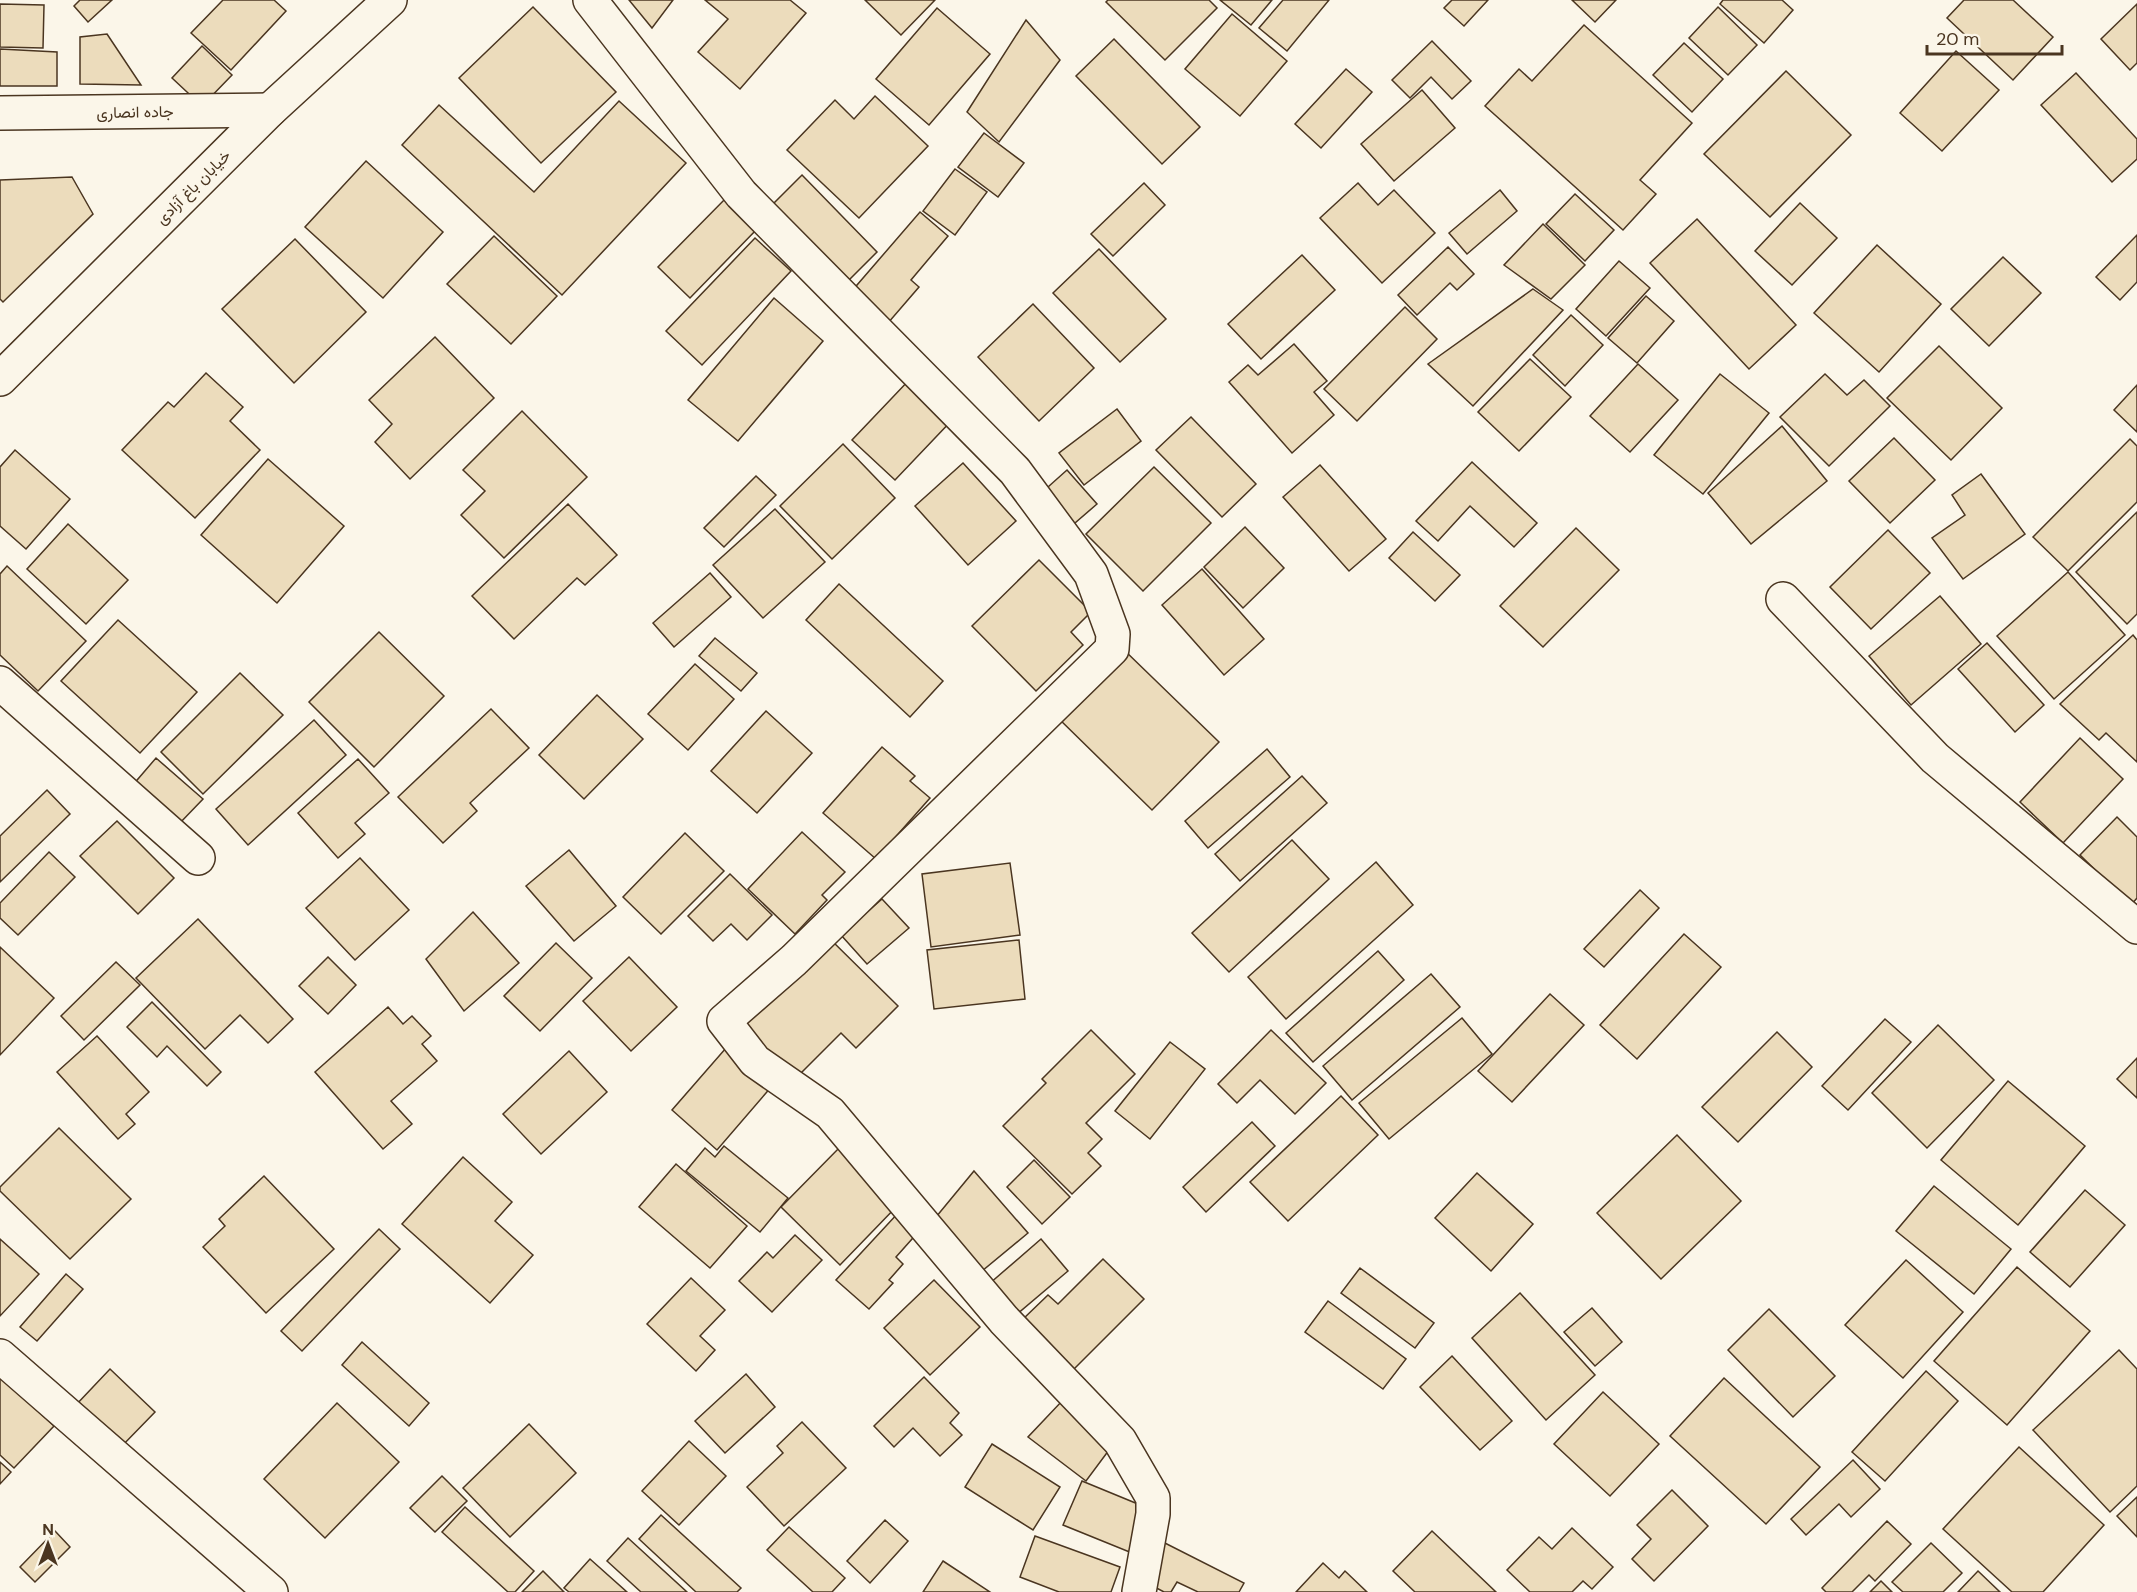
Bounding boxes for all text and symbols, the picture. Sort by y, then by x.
scale bar [1927,18,2062,56]
text: 20 m [1936,27,1979,51]
street label: جاده انصاری [96,101,174,123]
street label: خیابان باغ آزادی [151,145,236,230]
north arrow [18,1514,78,1574]
text: N [42,1519,54,1540]

